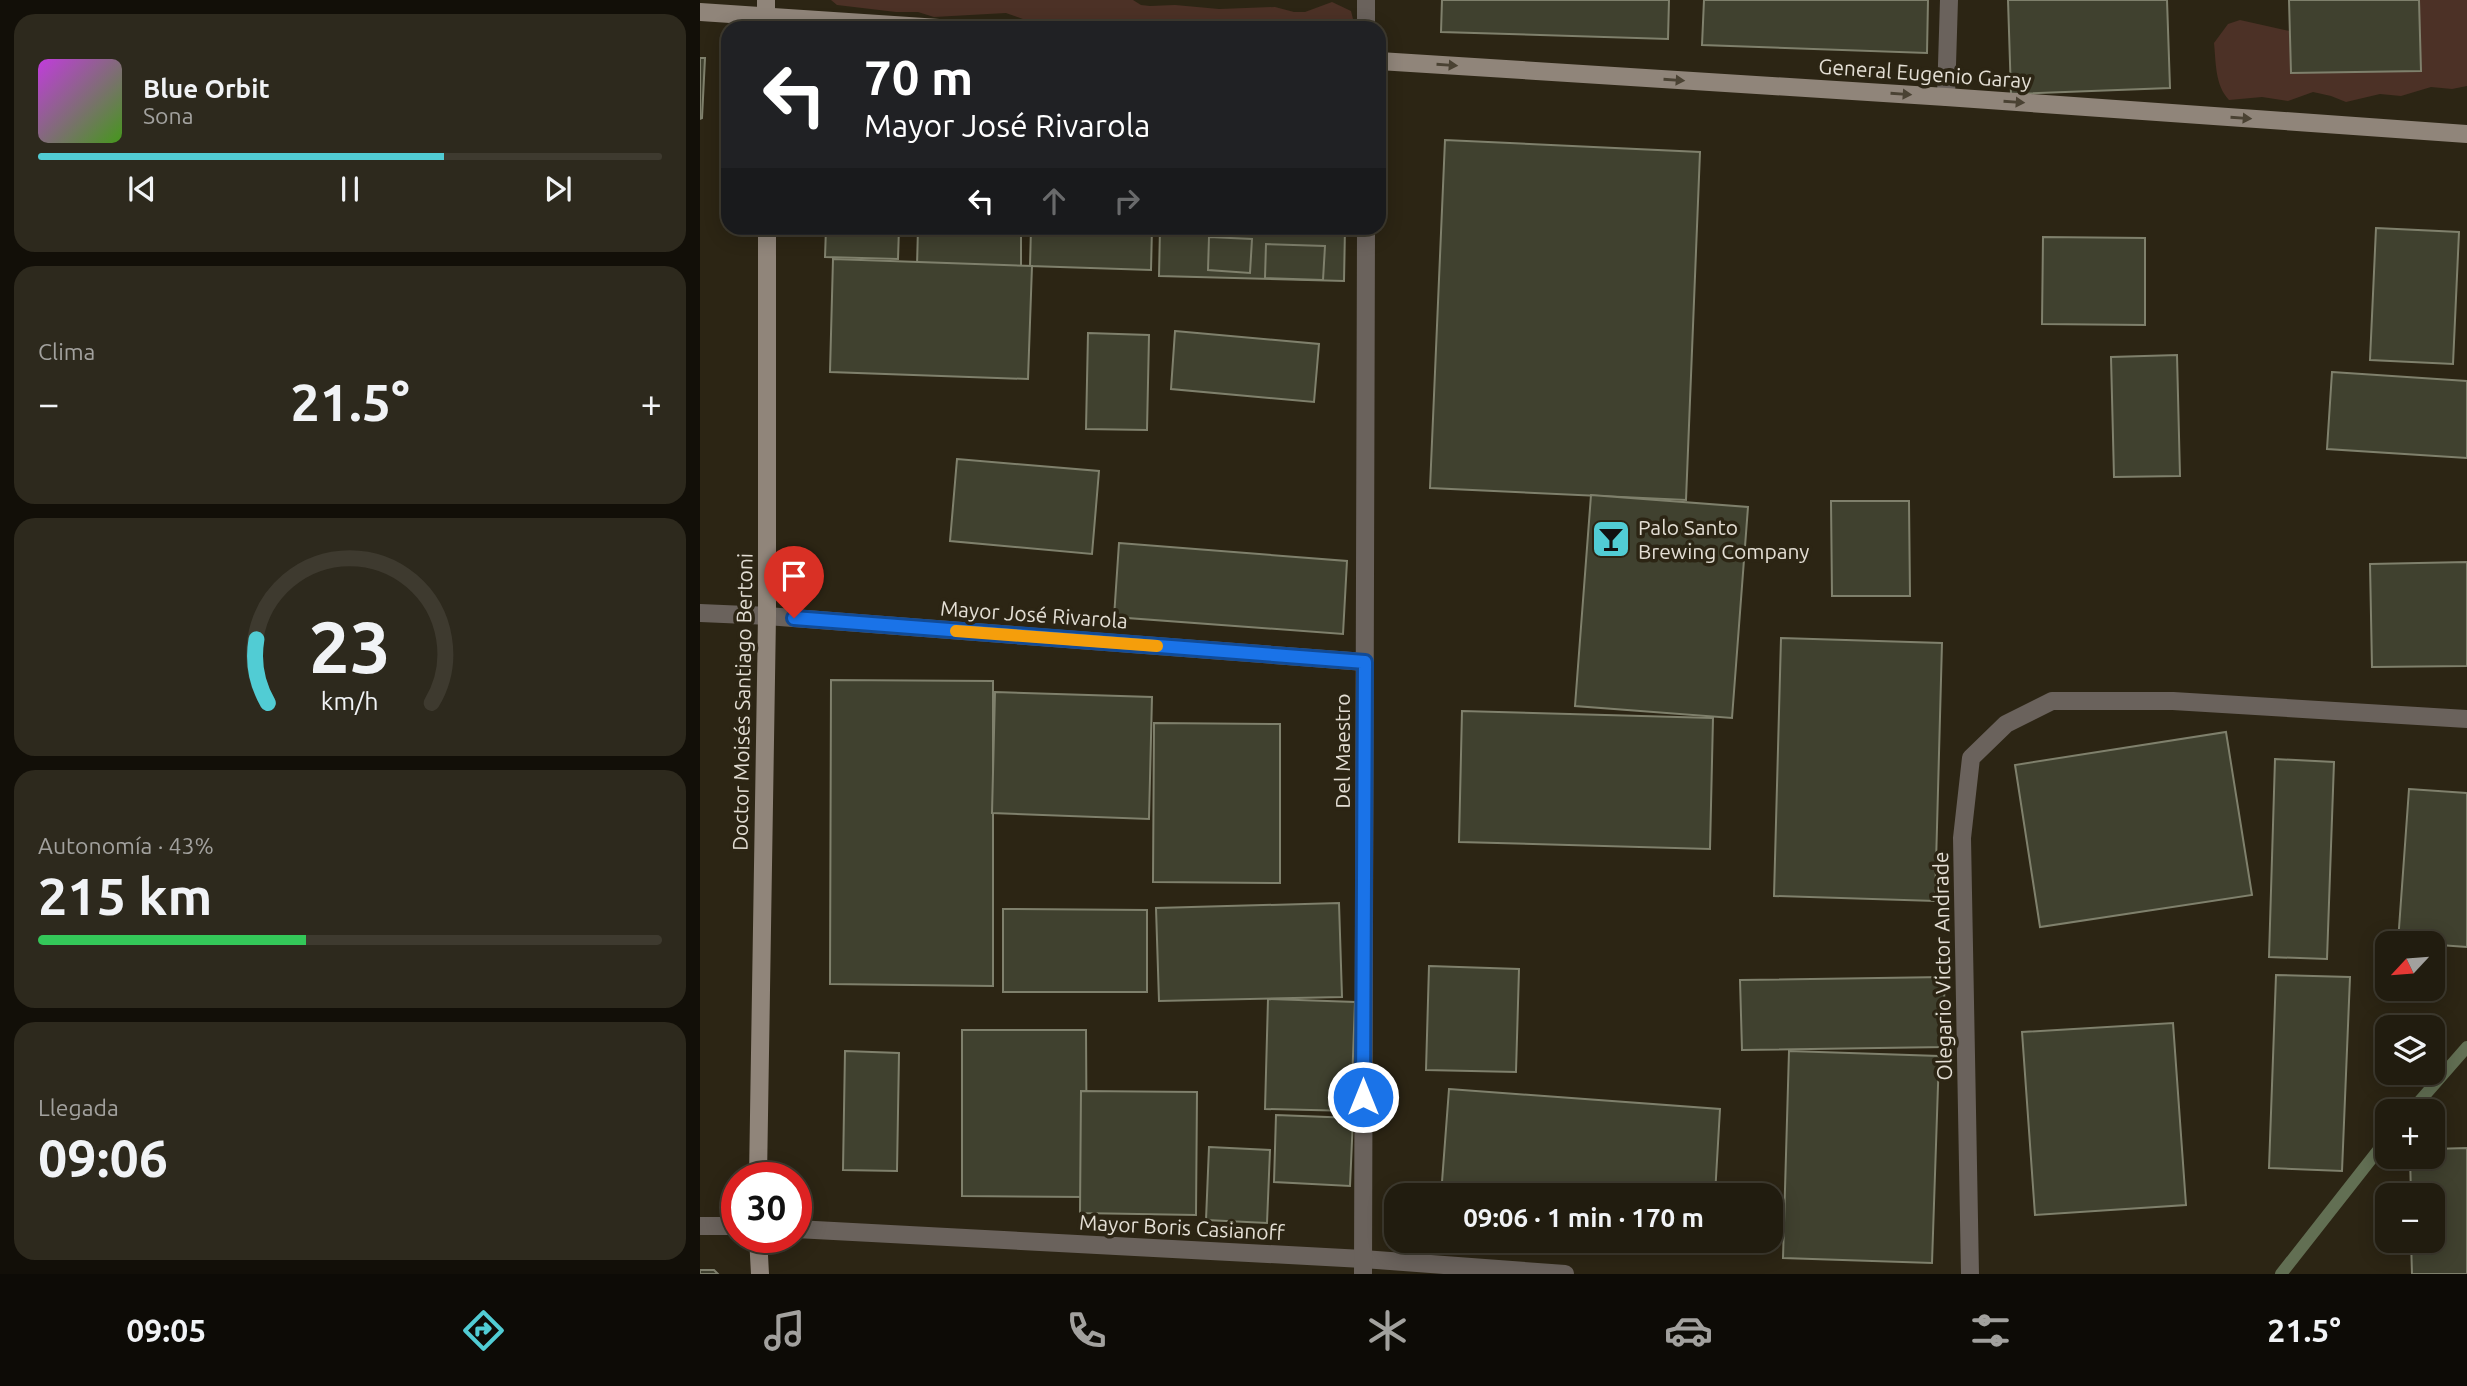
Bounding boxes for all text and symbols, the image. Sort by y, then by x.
icon: left [749,49,840,140]
text: 70 m [864,49,973,104]
street label: General Eugenio Garay [1818,54,2032,92]
one-way arrow [1436,60,1458,71]
text: Blue Orbit [143,74,270,103]
one-way arrow [1663,74,1685,85]
one-way arrow [1890,89,1912,100]
one-way arrow [2003,97,2025,108]
text: Sona [143,103,193,128]
text: Mayor José Rivarola [864,107,1151,143]
one-way arrow [2230,113,2252,124]
icon: previous [123,170,161,208]
icon: pause [331,170,369,208]
icon: next [539,170,577,208]
icon: left [962,182,1000,220]
icon: ahead [1035,182,1073,220]
icon: right [1108,182,1146,220]
text: Clima [38,339,95,364]
text: 21.5° [290,373,410,431]
text: − [38,382,59,424]
text: + [641,382,662,424]
place label: Palo Santo Brewing Company [1638,515,1809,563]
bar icon: Palo Santo Brewing Company [1590,518,1632,560]
pin [764,546,824,618]
street label: Doctor Moisés Santiago Bertoni [727,553,757,851]
icon: arrive [775,557,813,595]
street label: Mayor José Rivarola [939,595,1129,633]
text: 23 [309,605,391,687]
text: km/h [321,687,379,715]
street label: Del Maestro [1330,694,1354,808]
text: Autonomía · 43% [38,833,214,858]
street label: Olegario Victor Andrade [1928,851,1956,1081]
text: 215 km [38,867,212,925]
north arrow [2375,931,2445,1001]
map controls [2375,931,2445,1253]
button: layers [2375,1015,2445,1085]
position arrow [1326,1060,1400,1134]
text: Llegada [38,1095,119,1120]
button: + [2375,1099,2445,1169]
text: 09:06 [38,1129,168,1187]
speed limit sign: 30 [721,1162,812,1253]
button: − [2375,1183,2445,1253]
text: 09:06 · 1 min · 170 m [1463,1203,1704,1232]
street label: Mayor Boris Casianoff [1079,1210,1286,1244]
icon: directions [459,1306,508,1355]
icon: music [760,1306,809,1355]
icon: phone [1062,1306,1111,1355]
icon: climate [1363,1306,1412,1355]
icon: car [1664,1306,1713,1355]
icon: filters [1966,1306,2015,1355]
text: 09:05 [126,1312,206,1348]
text: 21.5° [2267,1312,2341,1348]

